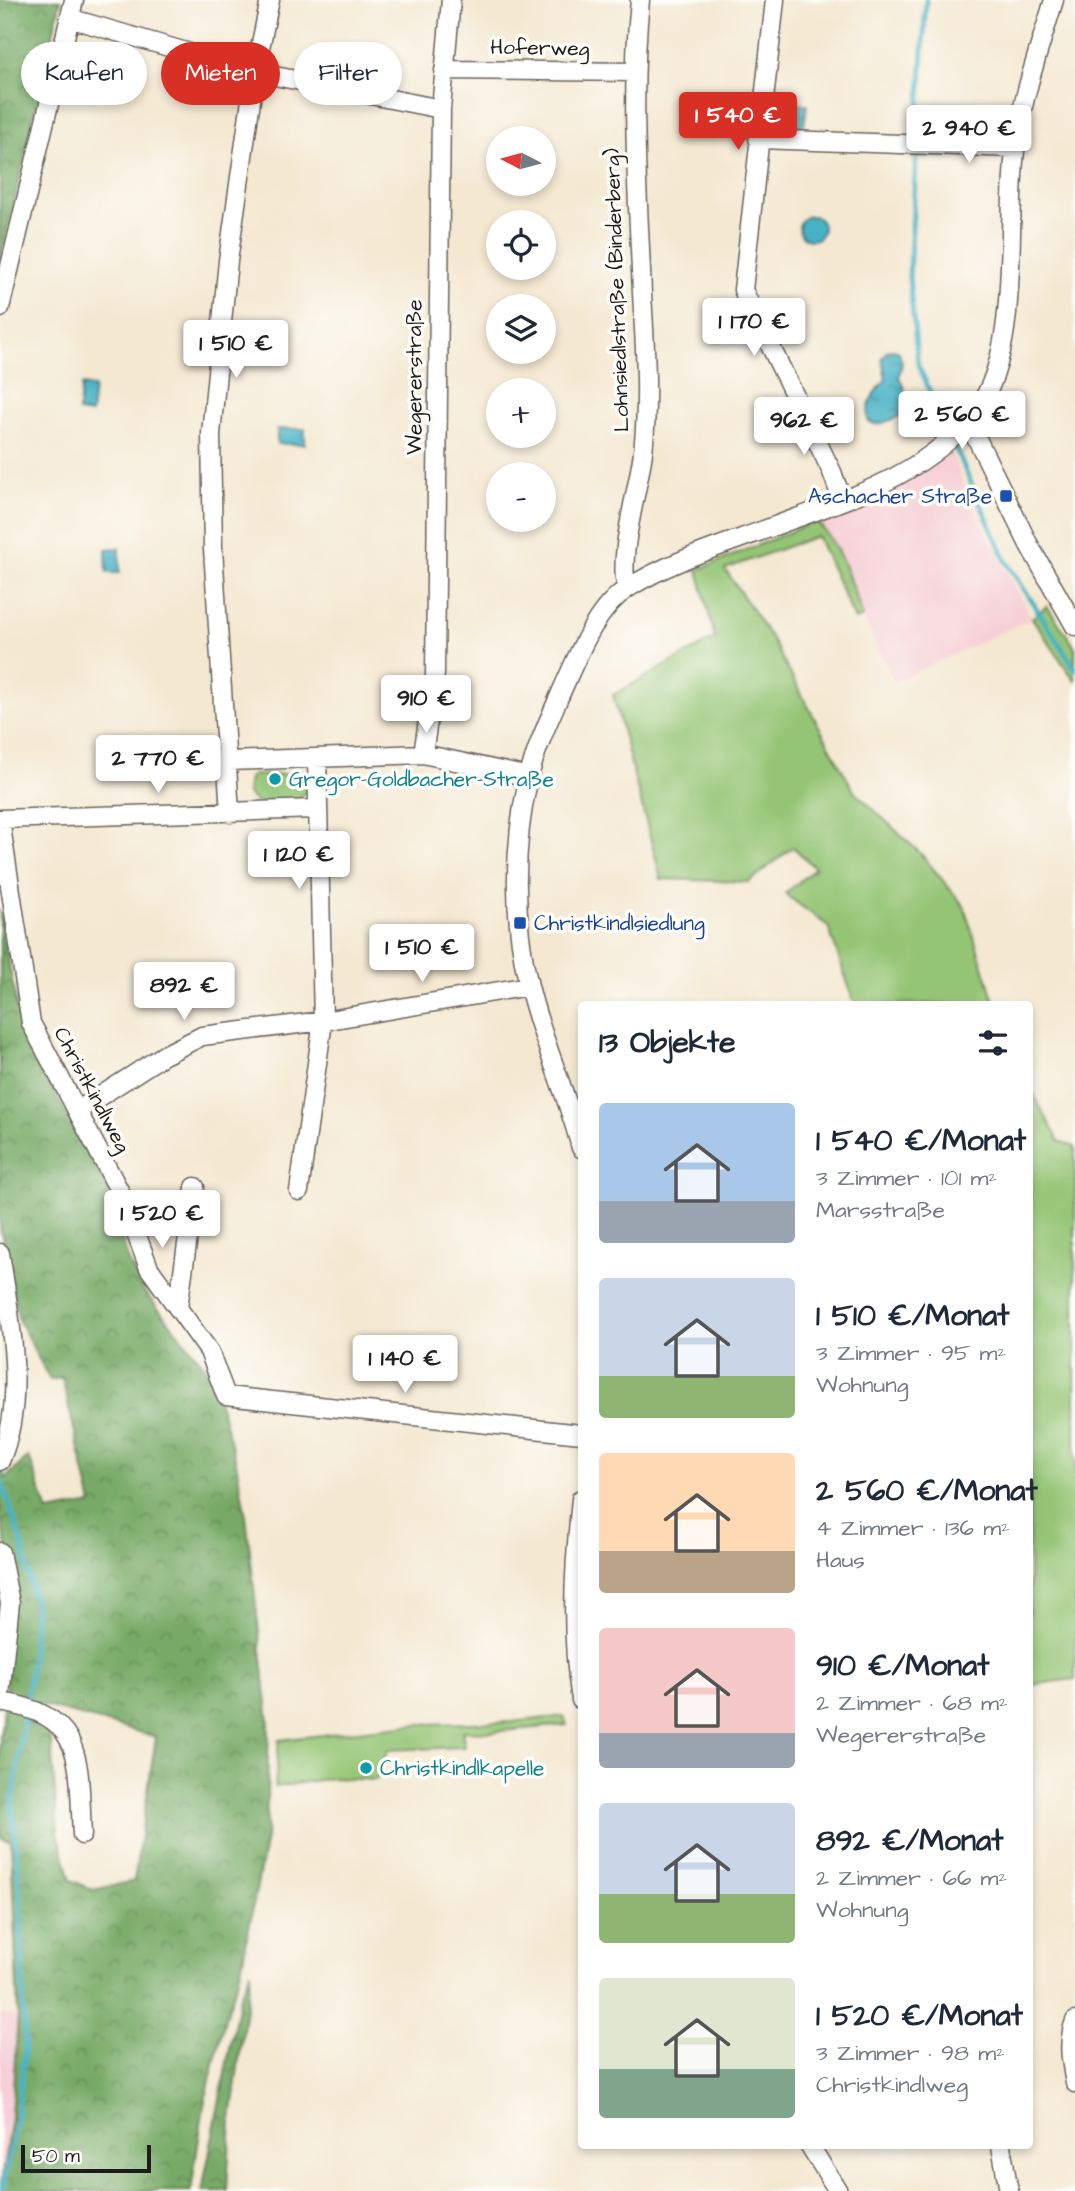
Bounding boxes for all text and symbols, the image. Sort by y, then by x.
street label: Hoferweg [490,33,590,65]
chip: Kaufen [21,42,147,105]
chip: Mieten [161,42,280,105]
chip: Filter [294,42,402,105]
pin: 1 540 € [673,92,803,152]
text: 1 540 € [695,99,781,131]
pin: 2 940 € [904,106,1034,165]
text: 2 940 € [922,112,1016,144]
north arrow [486,126,556,196]
map controls [486,126,556,532]
street label: Lohnsiedlstraße (Binderberg) [598,148,638,432]
button: locate [486,210,556,280]
button: layers [486,294,556,364]
pin: 1 170 € [689,298,819,358]
street label: Wegererstraße [400,299,431,455]
text: 1 170 € [718,305,790,337]
pin: 1 510 € [171,320,301,380]
text: 1 510 € [199,327,273,359]
button: + [486,378,556,448]
pin: 2 560 € [897,392,1027,451]
pin: 962 € [755,398,853,457]
text: 2 560 € [914,398,1010,430]
text: 962 € [770,404,838,436]
button: − [486,462,556,532]
place label: Aschacher Straße [808,482,992,511]
marker: Aschacher Straße [998,488,1014,504]
pin: 910 € [377,676,475,735]
text: 910 € [397,682,455,714]
pin: 2 770 € [93,736,223,795]
text: 2 770 € [112,742,204,774]
place label: Gregor-Goldbacher-Straße [289,765,554,796]
marker: Gregor-Goldbacher-Straße [267,771,283,787]
pin: 1 120 € [234,832,364,891]
text: 1 120 € [264,838,334,870]
place label: Christkindlsiedlung [534,909,705,940]
marker: Christkindlsiedlung [512,915,528,931]
pin: 1 510 € [357,925,487,984]
text: 1 510 € [385,931,459,963]
pin: 892 € [135,962,233,1022]
text: 892 € [150,969,218,1001]
street label: Christkindlweg [45,1022,137,1159]
text: 13 Objekte [599,1022,735,1064]
icon: filters [974,1024,1012,1062]
text: 1 540 €/Monat [816,1120,1026,1162]
icon: home [655,1131,739,1215]
text: 3 Zimmer · 101 m² [816,1162,997,1194]
pin: 1 520 € [97,1190,227,1250]
text: Marsstraße [816,1194,945,1226]
text: 1 520 € [120,1197,204,1229]
text: 1 510 €/Monat [816,1295,1009,1337]
icon: home [655,1306,739,1390]
pin: 1 140 € [340,1336,470,1395]
text: 3 Zimmer · 95 m² [816,1337,1006,1369]
text: 1 140 € [369,1342,441,1374]
text: Wohnung [816,1369,909,1401]
text: 2 560 €/Monat [816,1470,1038,1512]
icon: home [655,1481,739,1565]
text: 4 Zimmer · 136 m² [816,1512,1010,1544]
text: Haus [816,1544,865,1576]
text: 910 €/Monat [816,1645,989,1687]
icon: home [655,1656,739,1740]
text: 2 Zimmer · 68 m² [816,1687,1008,1719]
text: Wegererstraße [816,1719,986,1751]
place label: Christkindlkapelle [380,1754,544,1784]
marker: Christkindlkapelle [358,1760,374,1776]
text: 892 €/Monat [816,1820,1003,1862]
icon: home [655,1831,739,1915]
text: 2 Zimmer · 66 m² [816,1862,1007,1894]
text: Wohnung [816,1894,909,1926]
text: 1 520 €/Monat [816,1995,1023,2037]
icon: home [655,2006,739,2090]
text: 3 Zimmer · 98 m² [816,2037,1005,2069]
text: Christkindlweg [816,2069,968,2101]
scale bar [21,2142,150,2174]
text: 50 m [32,2143,80,2170]

